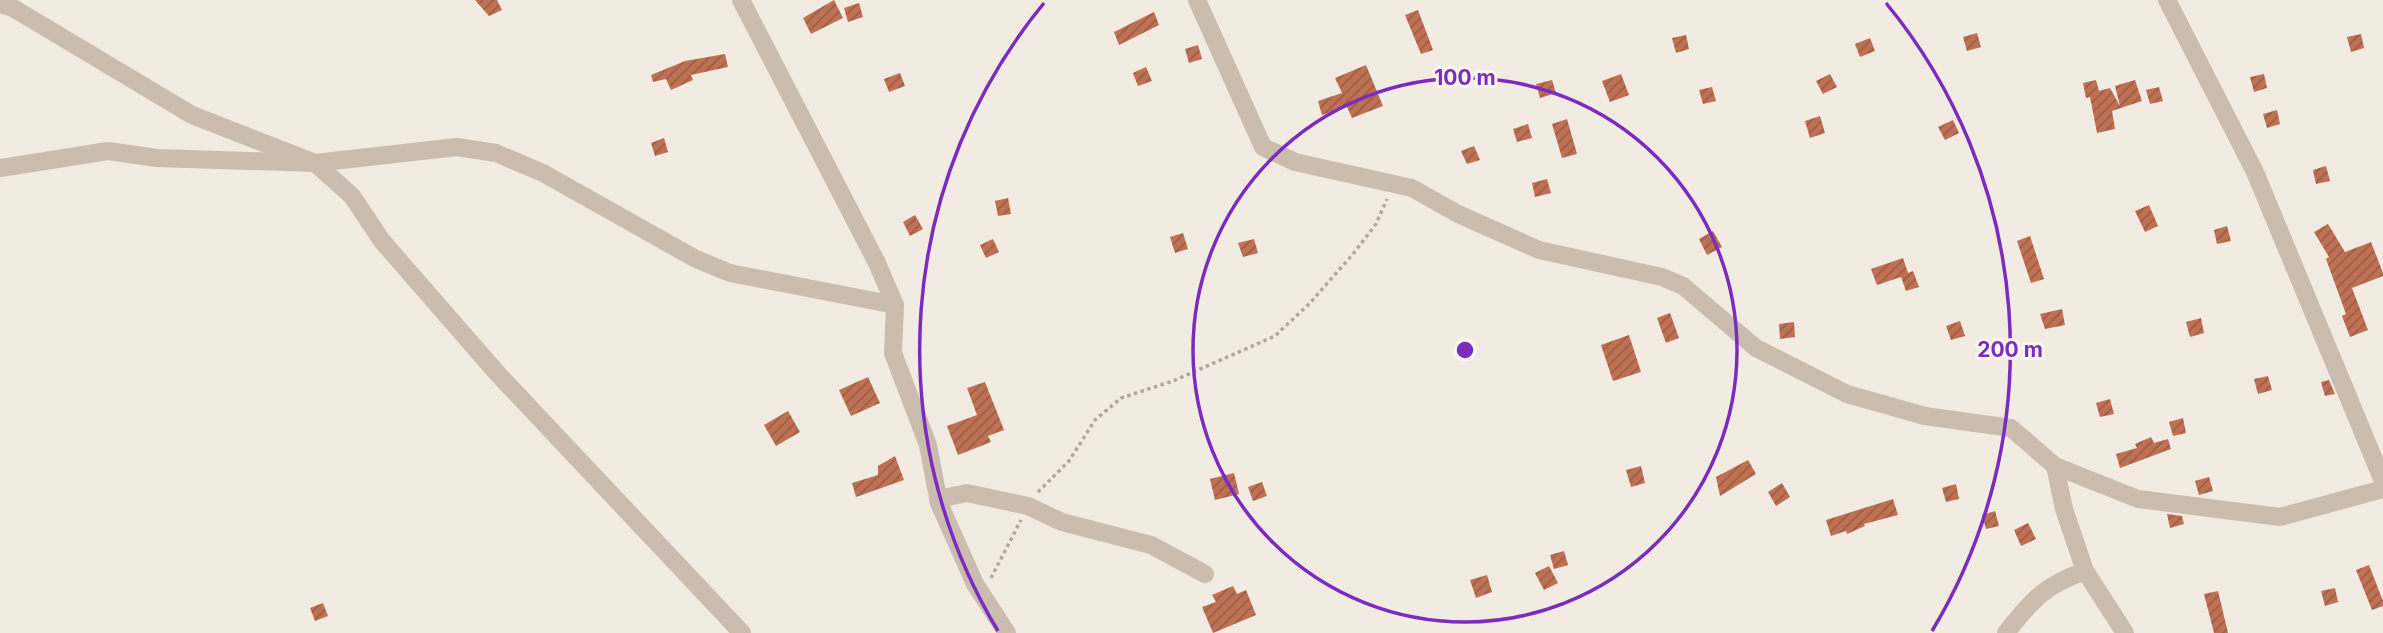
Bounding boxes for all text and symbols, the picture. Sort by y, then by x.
text: 100 m [1434,65,1496,90]
text: 200 m [1977,337,2043,362]
centre of rings [1453,338,1477,362]

